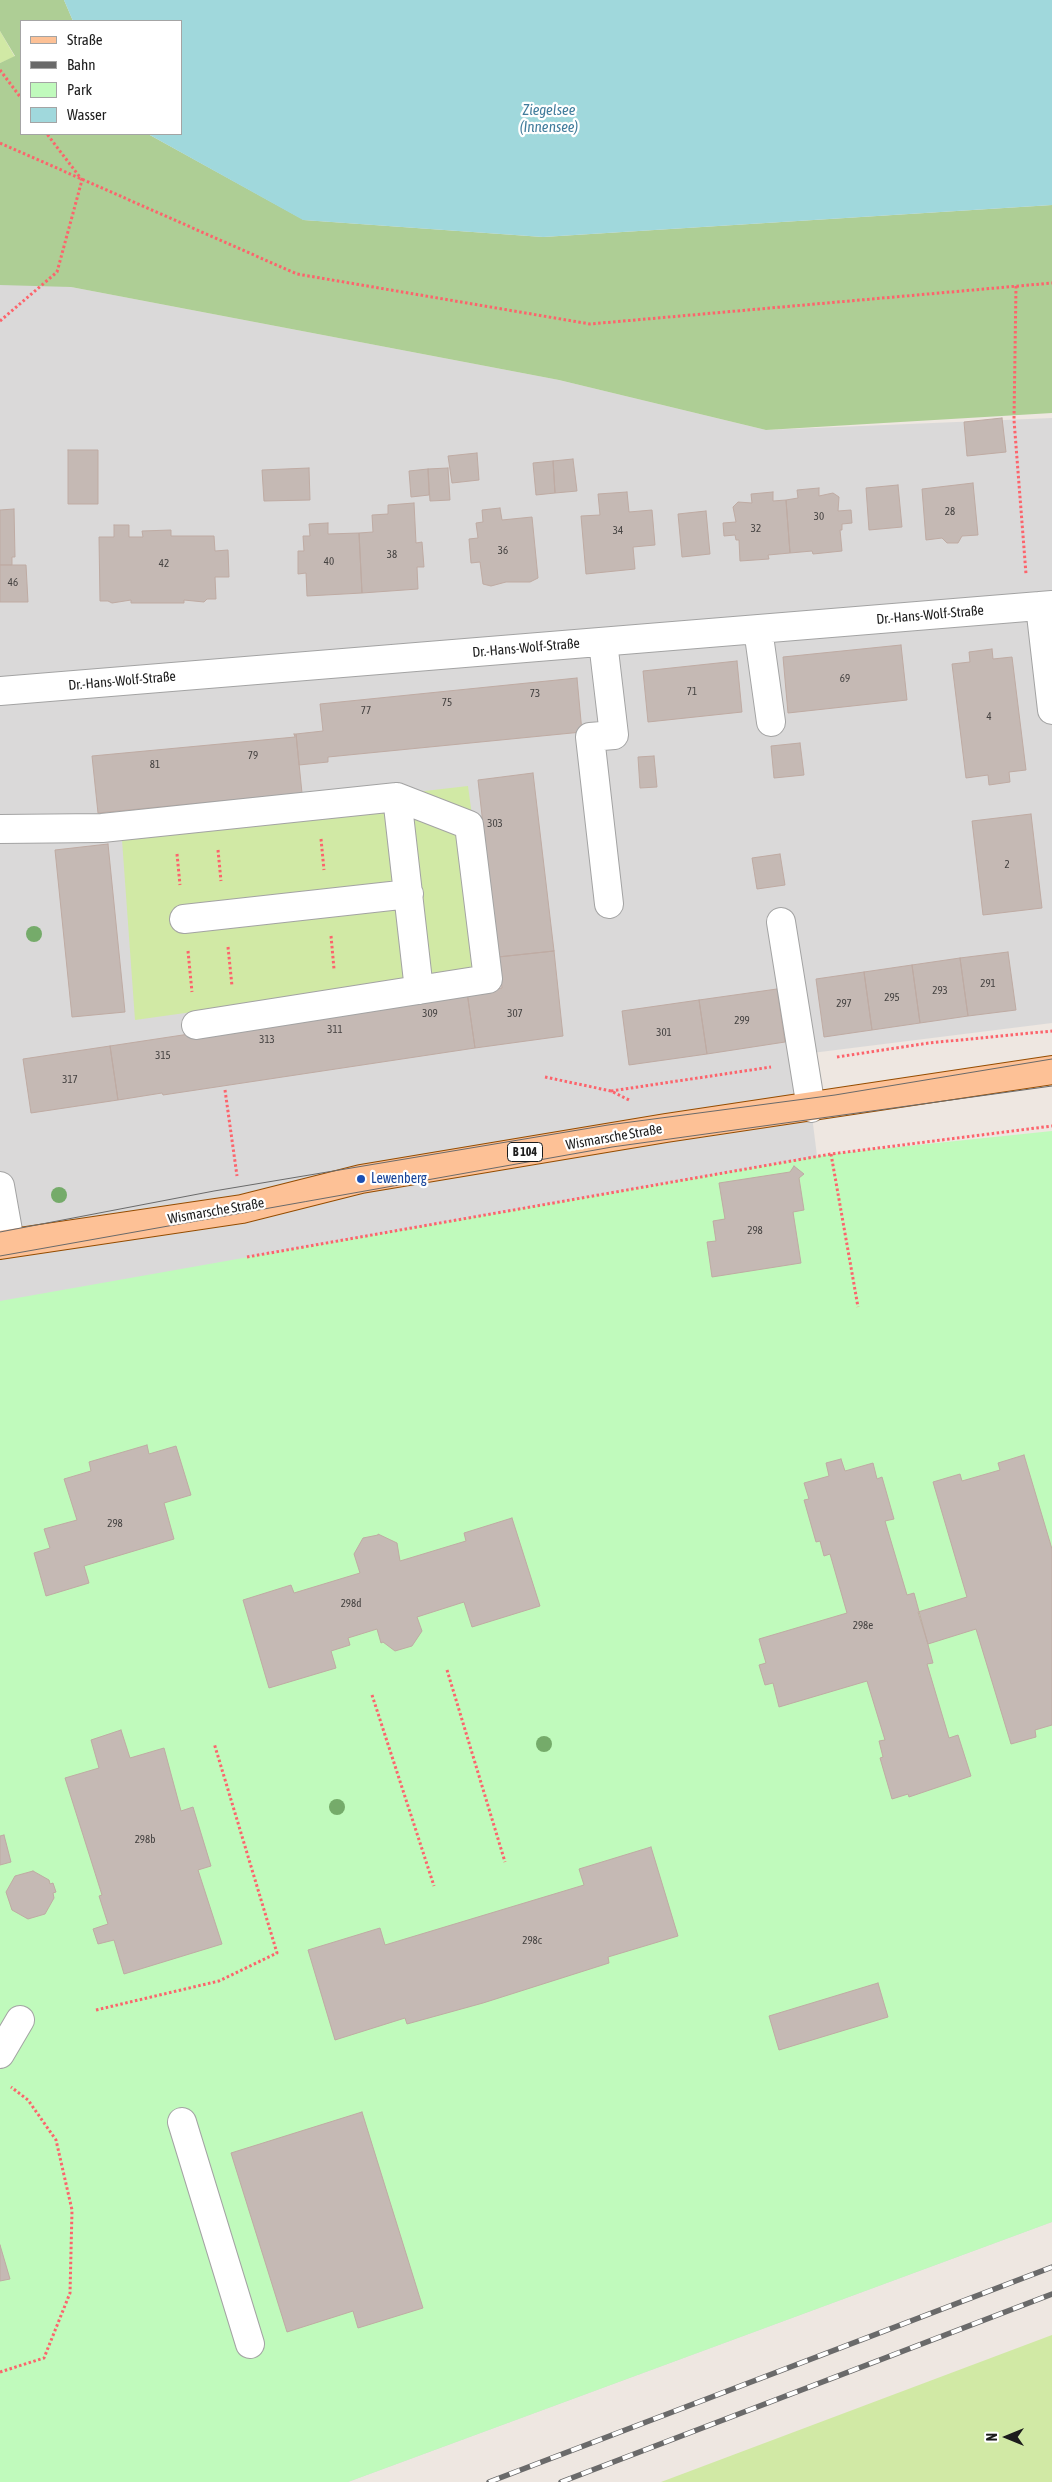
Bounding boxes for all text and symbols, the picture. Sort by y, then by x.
legend [20,20,182,135]
text: Straße [67,31,103,48]
text: Bahn [67,56,96,73]
text: Park [67,81,92,98]
water label: Ziegelsee (Innensee) [520,101,578,136]
text: Wasser [67,106,106,123]
house number: 28 [945,505,955,519]
house number: 30 [814,510,824,524]
house number: 32 [751,522,761,536]
house number: 34 [613,524,623,538]
house number: 36 [498,544,508,558]
house number: 38 [387,548,397,562]
house number: 40 [324,555,334,569]
house number: 42 [159,557,169,571]
house number: 46 [8,576,18,590]
street label: Dr.-Hans-Wolf-Straße [876,602,984,628]
street label: Dr.-Hans-Wolf-Straße [472,635,580,661]
street label: Dr.-Hans-Wolf-Straße [68,668,176,694]
house number: 69 [840,672,850,686]
house number: 71 [687,685,697,699]
house number: 73 [530,687,540,701]
house number: 75 [442,696,452,710]
house number: 77 [361,704,371,718]
house number: 4 [986,710,992,724]
house number: 79 [248,749,258,763]
house number: 81 [150,758,160,772]
house number: 303 [487,817,503,831]
house number: 2 [1004,858,1010,872]
house number: 291 [980,977,996,991]
house number: 293 [932,984,948,998]
house number: 295 [884,991,900,1005]
house number: 297 [836,997,852,1011]
house number: 309 [422,1007,438,1021]
house number: 307 [507,1007,523,1021]
house number: 299 [734,1014,750,1028]
house number: 311 [327,1023,343,1037]
house number: 301 [656,1026,672,1040]
house number: 313 [259,1033,275,1047]
house number: 315 [155,1049,171,1063]
house number: 317 [62,1073,78,1087]
street label: Wismarsche Straße [565,1120,663,1154]
road number: B 104 [508,1142,542,1162]
place label: Lewenberg [371,1171,427,1187]
marker: Lewenberg [355,1173,367,1185]
street label: Wismarsche Straße [167,1194,265,1228]
house number: 298 [747,1224,763,1238]
house number: 298 [107,1517,123,1531]
house number: 298d [341,1597,361,1611]
house number: 298e [853,1619,873,1633]
house number: 298b [135,1833,155,1847]
house number: 298c [522,1934,542,1948]
north arrow [982,2412,1032,2462]
text: N [984,2433,1000,2441]

